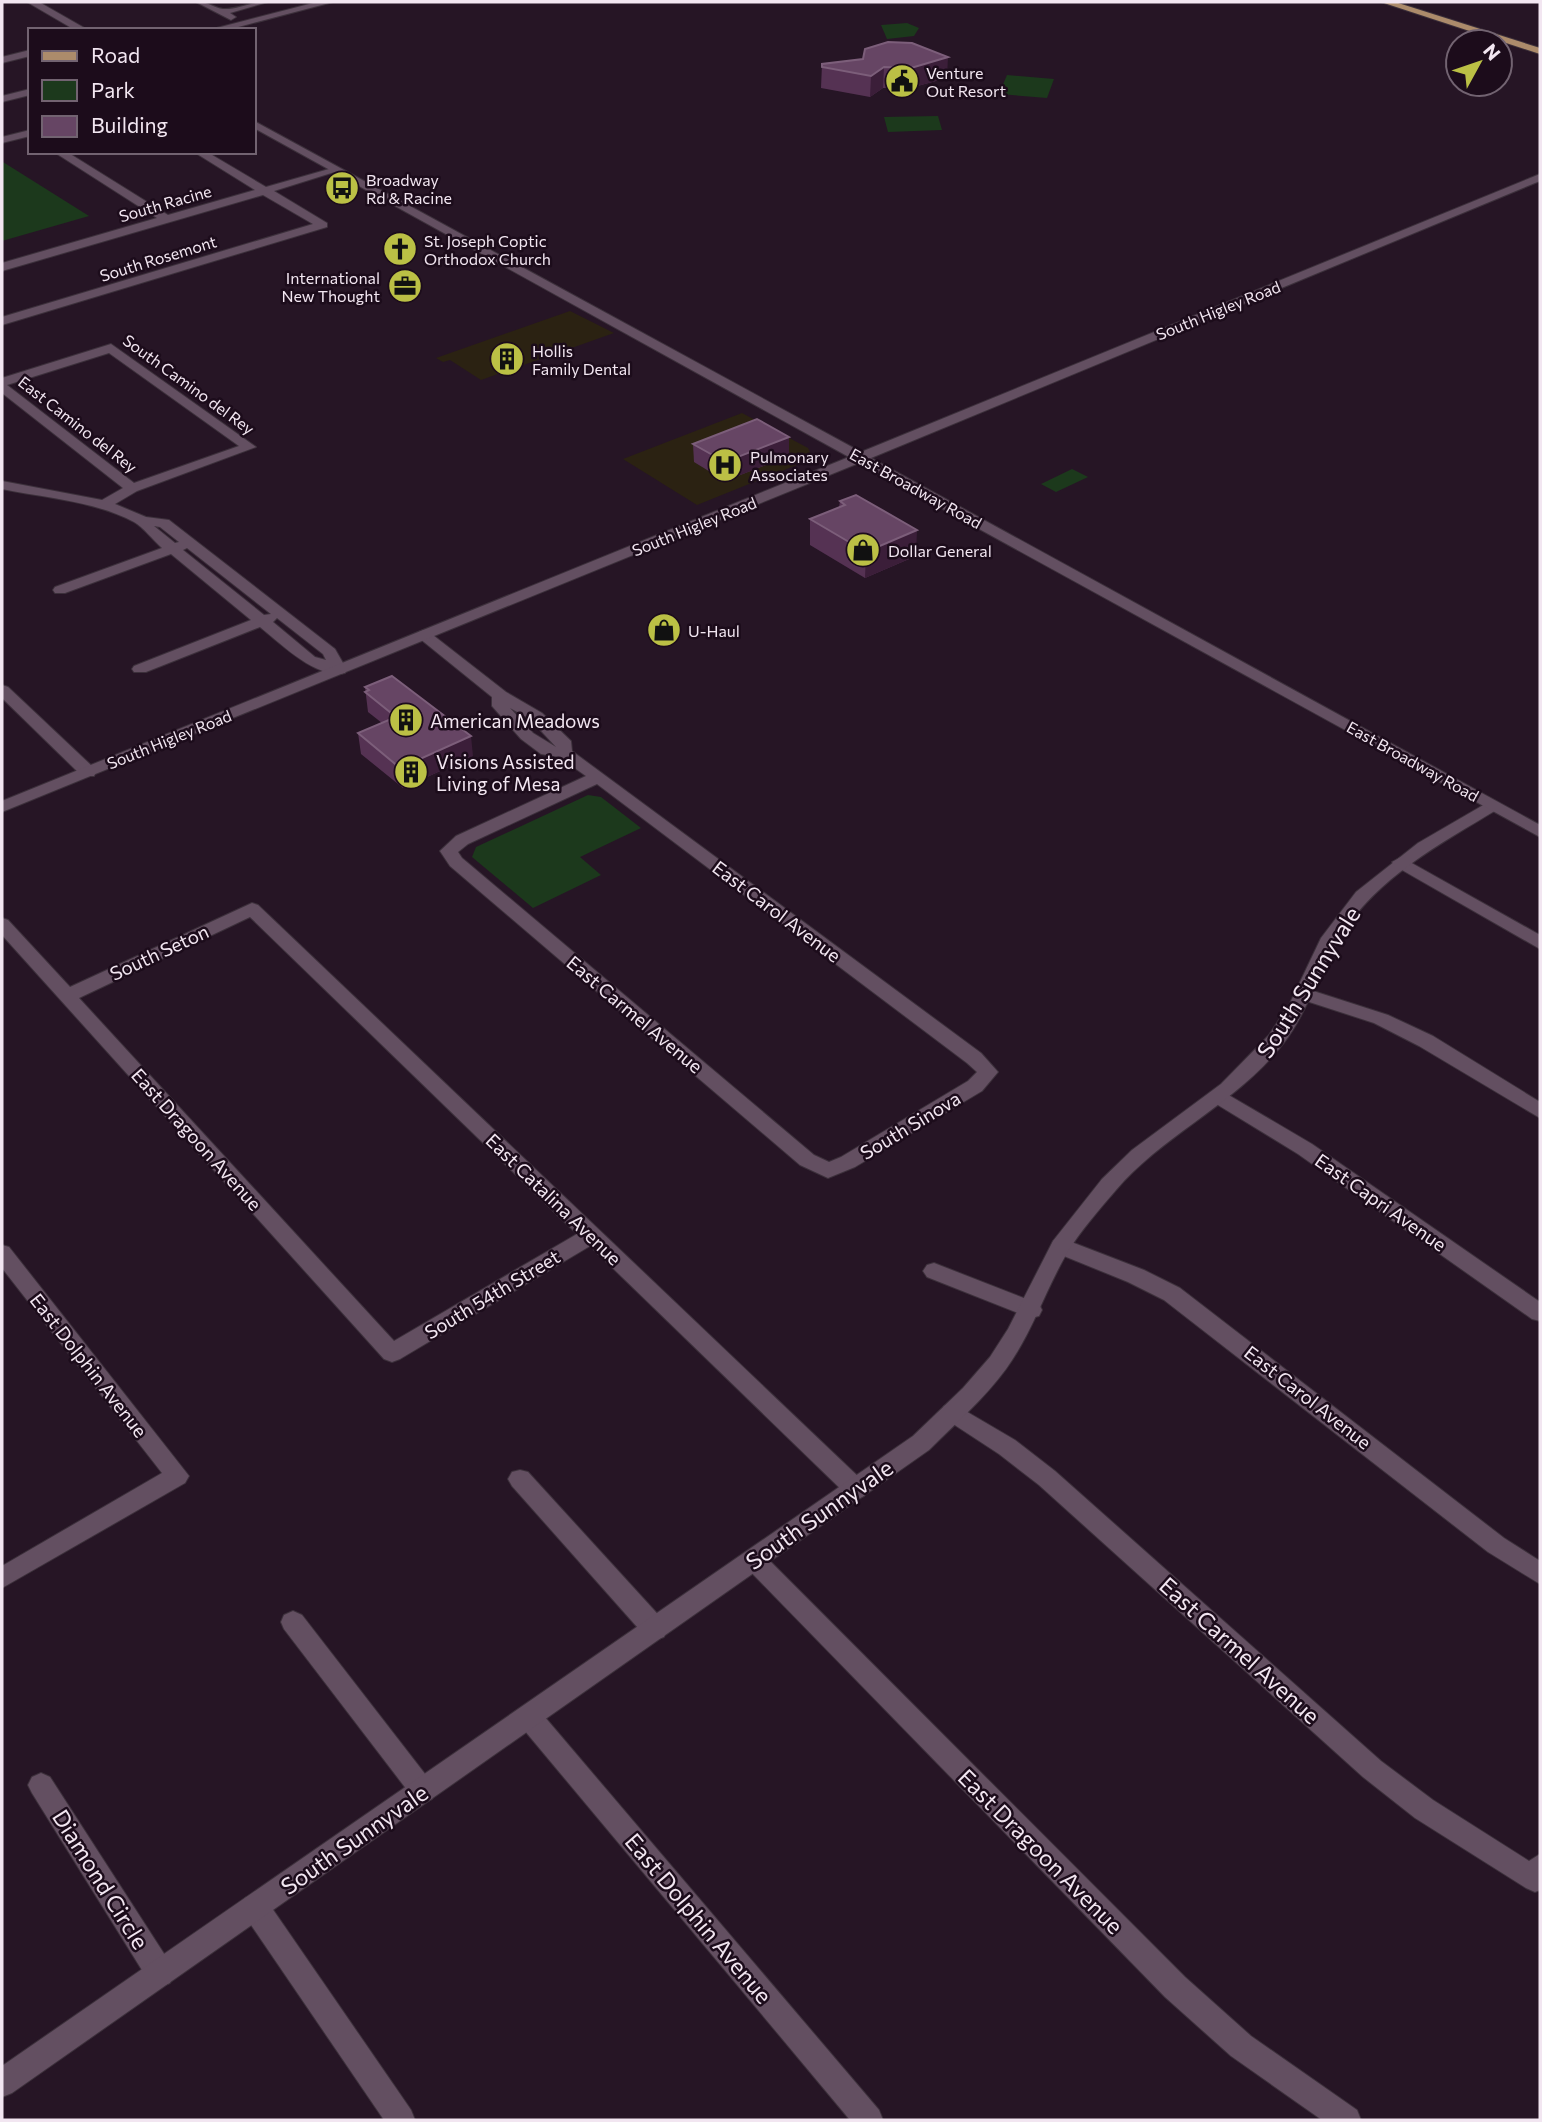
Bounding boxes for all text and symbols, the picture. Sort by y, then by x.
legend [28,28,256,154]
north arrow [1444,28,1514,98]
text: N [1479,39,1506,65]
text: Road [91,42,140,67]
public building icon: Venture Out Resort [883,62,921,100]
place label: Venture Out Resort [926,63,1006,100]
text: Park [91,77,135,102]
text: Building [91,112,168,137]
bus stop icon: Broadway Rd & Racine [323,169,361,207]
place label: Broadway Rd & Racine [366,170,452,207]
street label: South Racine [117,181,213,225]
church icon: St. Joseph Coptic Orthodox Church [381,230,419,268]
street label: South Rosemont [97,231,219,285]
place label: St. Joseph Coptic Orthodox Church [424,231,551,268]
office icon: International New Thought [386,267,424,305]
place label: International New Thought [282,268,380,305]
street label: South Higley Road [1153,276,1283,344]
street label: South Camino del Rey [120,330,258,438]
building icon: Hollis Family Dental [488,340,526,378]
place label: Hollis Family Dental [532,341,631,378]
street label: East Camino del Rey [15,372,141,476]
street label: East Broadway Road [847,444,985,532]
hospital icon: Pulmonary Associates [706,446,744,484]
place label: Pulmonary Associates [750,447,829,484]
street label: South Higley Road [629,492,759,560]
shop icon: Dollar General [844,531,882,569]
place label: Dollar General [888,541,992,560]
shop icon: U-Haul [645,611,683,649]
place label: U-Haul [688,621,740,640]
building icon: American Meadows [387,701,425,739]
street label: South Higley Road [104,705,234,773]
place label: American Meadows [430,709,600,732]
street label: East Broadway Road [1344,717,1482,805]
place label: Visions Assisted Living of Mesa [436,750,574,795]
building icon: Visions Assisted Living of Mesa [392,753,430,791]
street label: East Carol Avenue [708,855,846,967]
street label: South Sunnyvale [1250,901,1366,1063]
street label: South Seton [106,919,212,985]
street label: East Carmel Avenue [562,950,708,1078]
street label: East Dragoon Avenue [127,1063,267,1215]
street label: South Sinova [856,1086,964,1164]
street label: East Catalina Avenue [481,1128,627,1270]
street label: East Capri Avenue [1311,1148,1451,1256]
street label: South 54th Street [420,1244,564,1343]
street label: East Dolphin Avenue [26,1288,152,1442]
street label: East Carol Avenue [1240,1340,1376,1454]
street label: South Sunnyvale [740,1453,898,1575]
street label: East Carmel Avenue [1154,1571,1326,1729]
street label: East Dragoon Avenue [953,1763,1129,1939]
street label: South Sunnyvale [275,1778,433,1900]
street label: Diamond Circle [47,1804,155,1954]
street label: East Dolphin Avenue [620,1827,778,2009]

